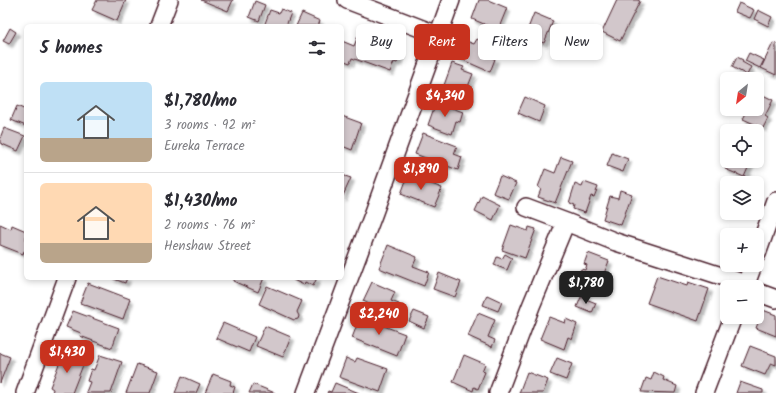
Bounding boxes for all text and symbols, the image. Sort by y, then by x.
chip: Buy [356,24,406,60]
chip: Rent [414,24,470,60]
chip: Filters [478,24,542,60]
chip: New [550,24,603,60]
text: 5 homes [40,35,103,62]
icon: filters [306,37,328,59]
north arrow [720,72,764,116]
map controls [720,72,764,324]
pin: $4,340 [412,84,478,118]
text: $4,340 [425,86,465,107]
text: $1,780/mo [164,88,237,115]
icon: home [72,98,120,146]
text: 3 rooms · 92 m² [164,115,256,136]
button: locate [720,124,764,168]
text: Eureka Terrace [164,136,245,157]
pin: $1,890 [388,157,454,191]
text: $1,890 [403,159,439,180]
button: layers [720,176,764,220]
text: $1,430/mo [164,188,237,215]
icon: home [72,199,120,247]
text: 2 rooms · 76 m² [164,215,255,236]
button: + [720,228,764,272]
text: Henshaw Street [164,236,251,257]
pin: $1,780 [553,271,619,305]
text: $1,780 [568,273,604,294]
button: − [720,280,764,324]
pin: $2,240 [346,302,412,336]
text: $2,240 [359,304,399,325]
pin: $1,430 [34,340,100,374]
text: $1,430 [49,342,85,363]

